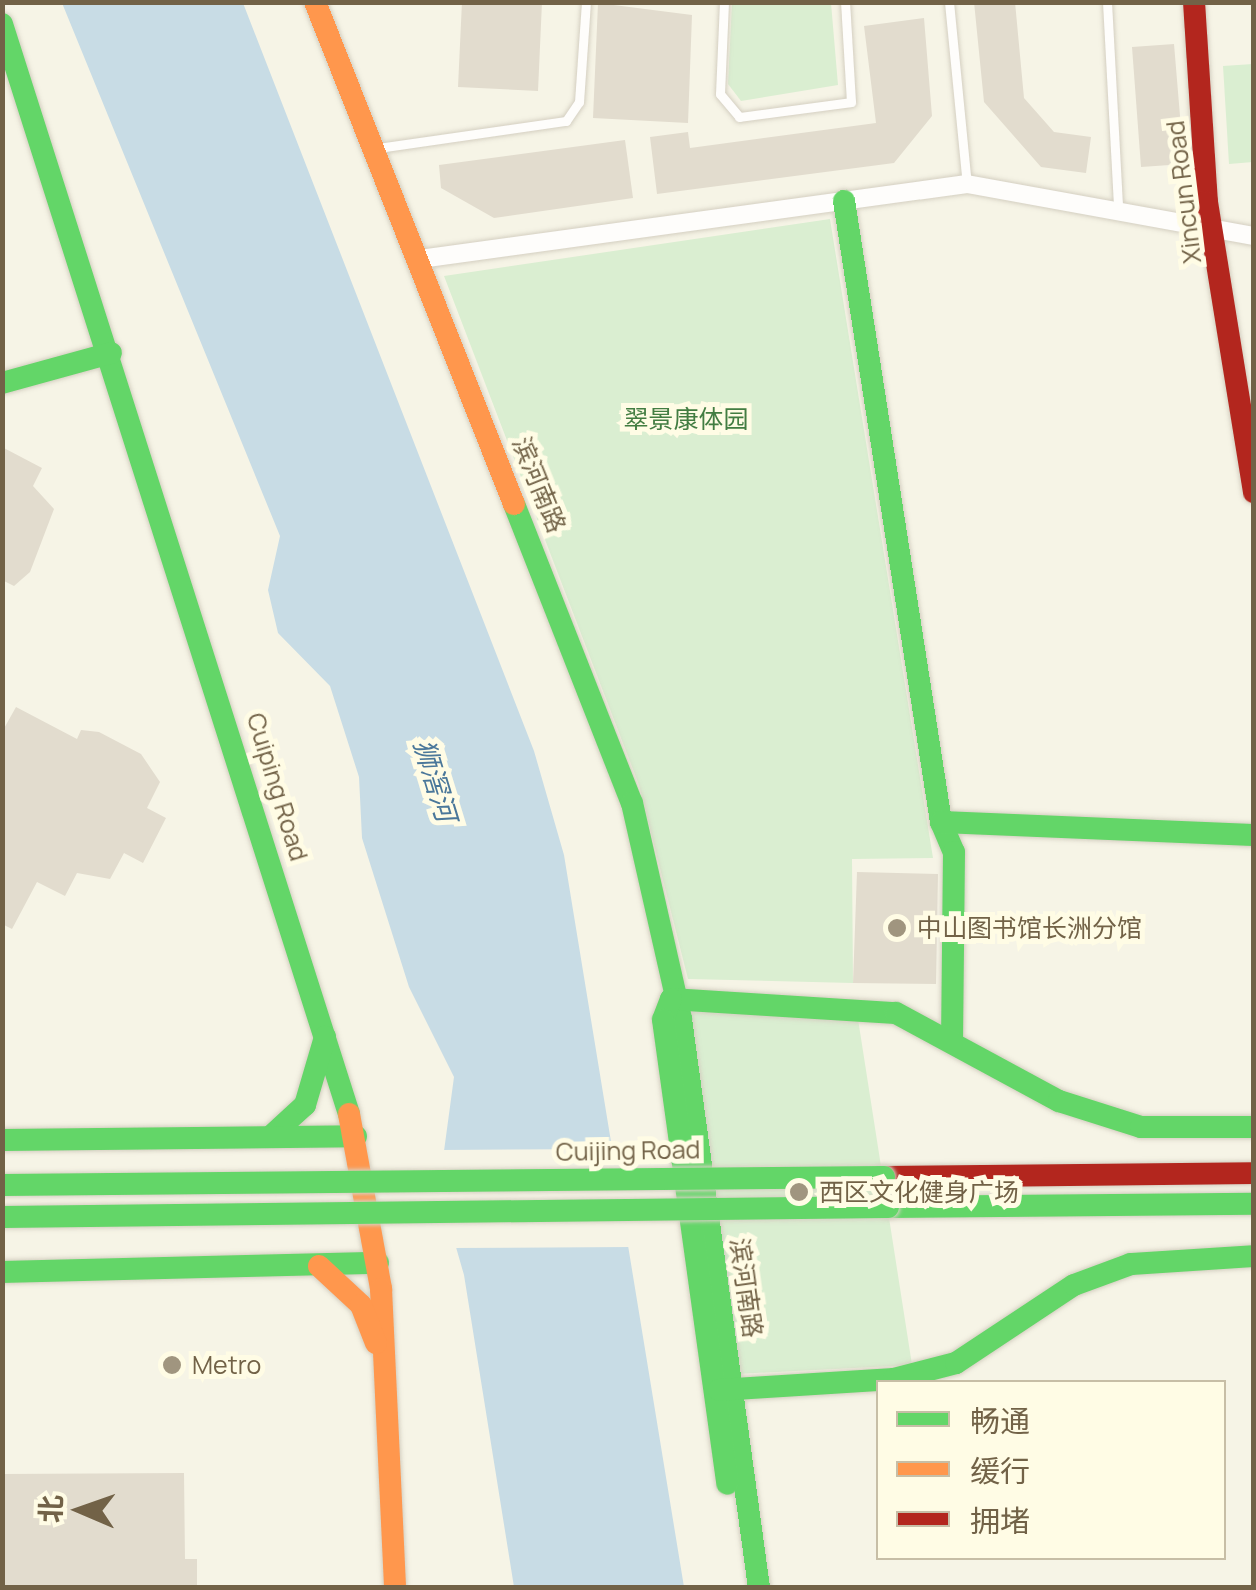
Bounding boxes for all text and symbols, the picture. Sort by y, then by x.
street label: Xincun Road [1160,119,1208,265]
park label: 翠景康体园 [624,404,748,434]
street label: 滨河南路 [506,433,572,537]
street label: Cuiping Road [240,709,314,865]
water label: 狮滘河 [408,735,464,825]
place label: 中山图书馆长洲分馆 [917,913,1142,943]
marker: 中山图书馆长洲分馆 [886,917,908,939]
street label: Cuijing Road [555,1135,701,1167]
place label: 西区文化健身广场 [819,1177,1019,1207]
marker: 西区文化健身广场 [788,1181,810,1203]
street label: 滨河南路 [724,1236,768,1340]
place label: Metro [192,1350,261,1380]
marker: Metro [161,1354,183,1376]
legend [876,1380,1226,1560]
text: 畅通 [970,1400,1030,1441]
text: 缓行 [970,1450,1030,1491]
north arrow [30,1460,130,1560]
text: 北 [31,1494,69,1524]
text: 拥堵 [970,1500,1030,1541]

